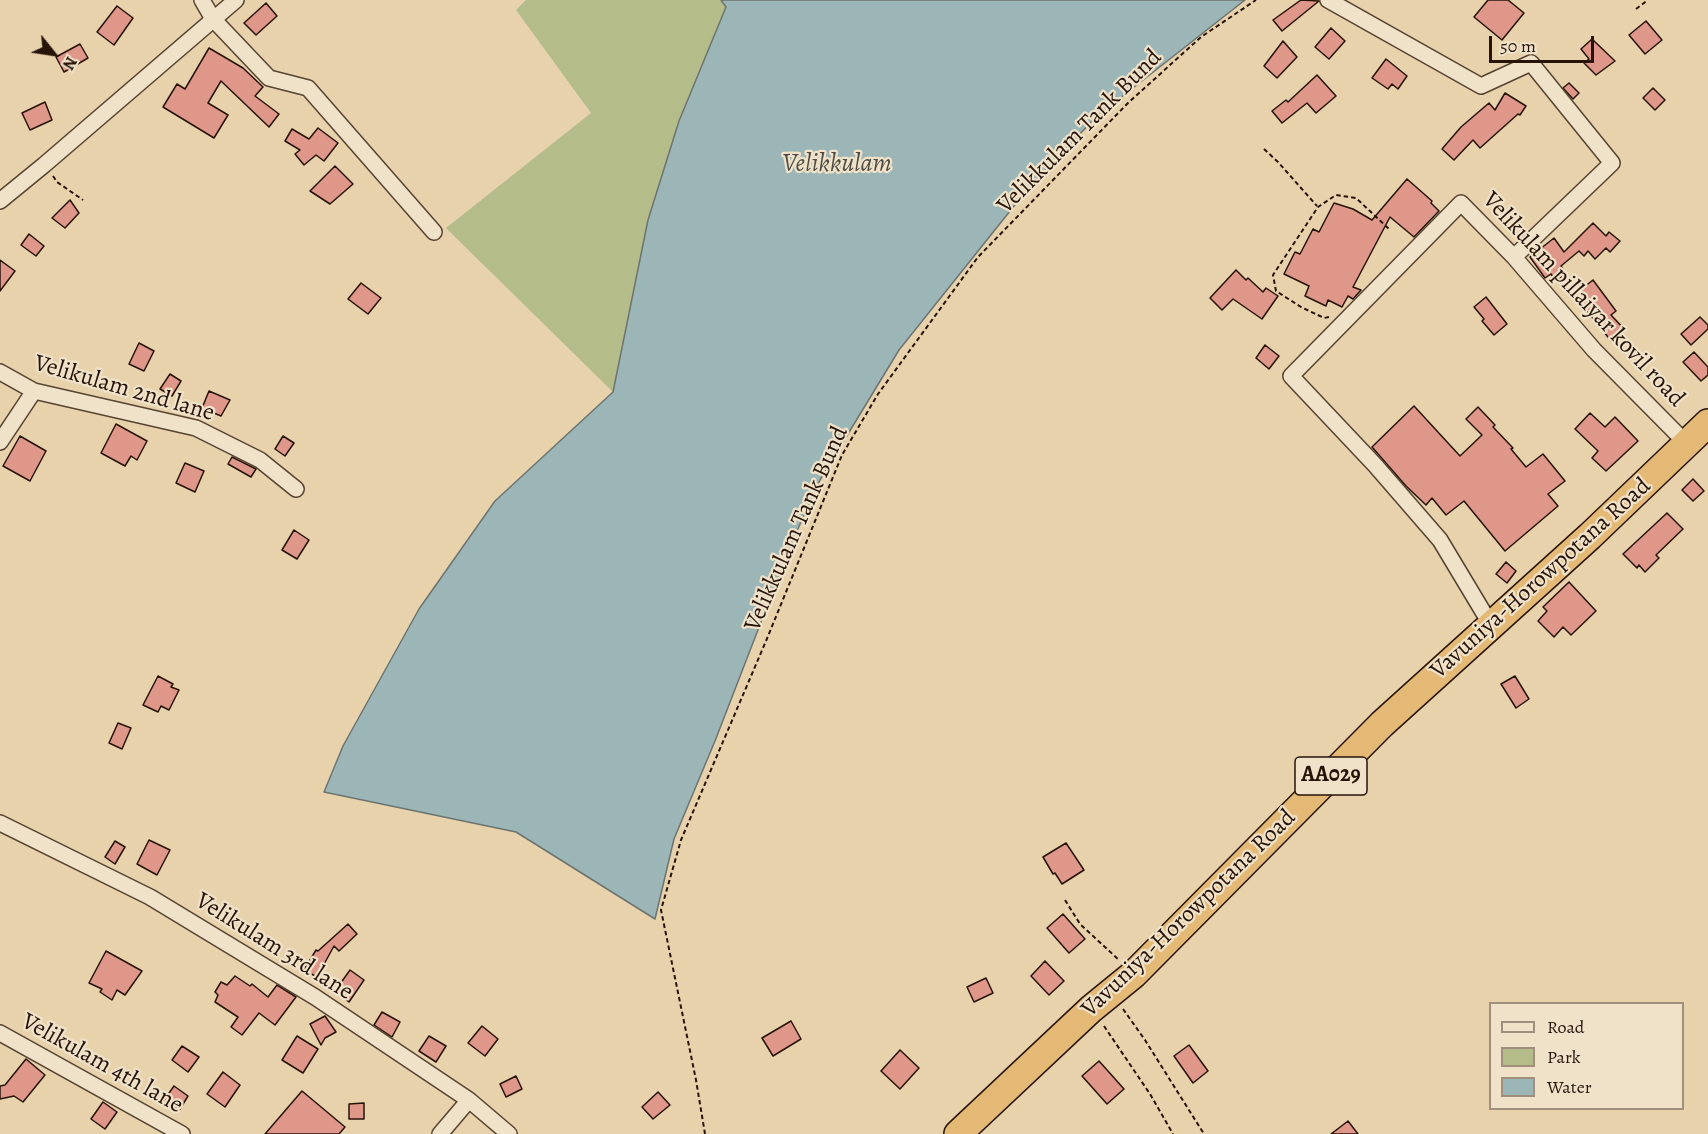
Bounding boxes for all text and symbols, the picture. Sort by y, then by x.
north arrow [24,24,84,84]
scale bar [1492,24,1597,62]
text: 50 m [1500,34,1536,58]
street label: Velikkulam Tank Bund [992,44,1168,220]
text: N [57,52,82,74]
water label: Velikkulam [782,149,892,181]
street label: Velikulam pillaiyar kovil road [1476,187,1690,413]
street label: Velikulam 2nd lane [31,350,217,428]
street label: Velikkulam Tank Bund [739,422,855,636]
street label: Vavuniya-Horowpotana Road [1425,472,1657,686]
road number: AA029 [1295,757,1367,795]
street label: Vavuniya-Horowpotana Road [1076,804,1302,1024]
street label: Velikulam 3rd lane [190,887,358,1007]
legend [1489,1002,1684,1110]
street label: Velikulam 4th lane [16,1008,188,1120]
text: Road [1547,1015,1584,1039]
text: Park [1547,1045,1581,1069]
text: Water [1547,1075,1592,1099]

